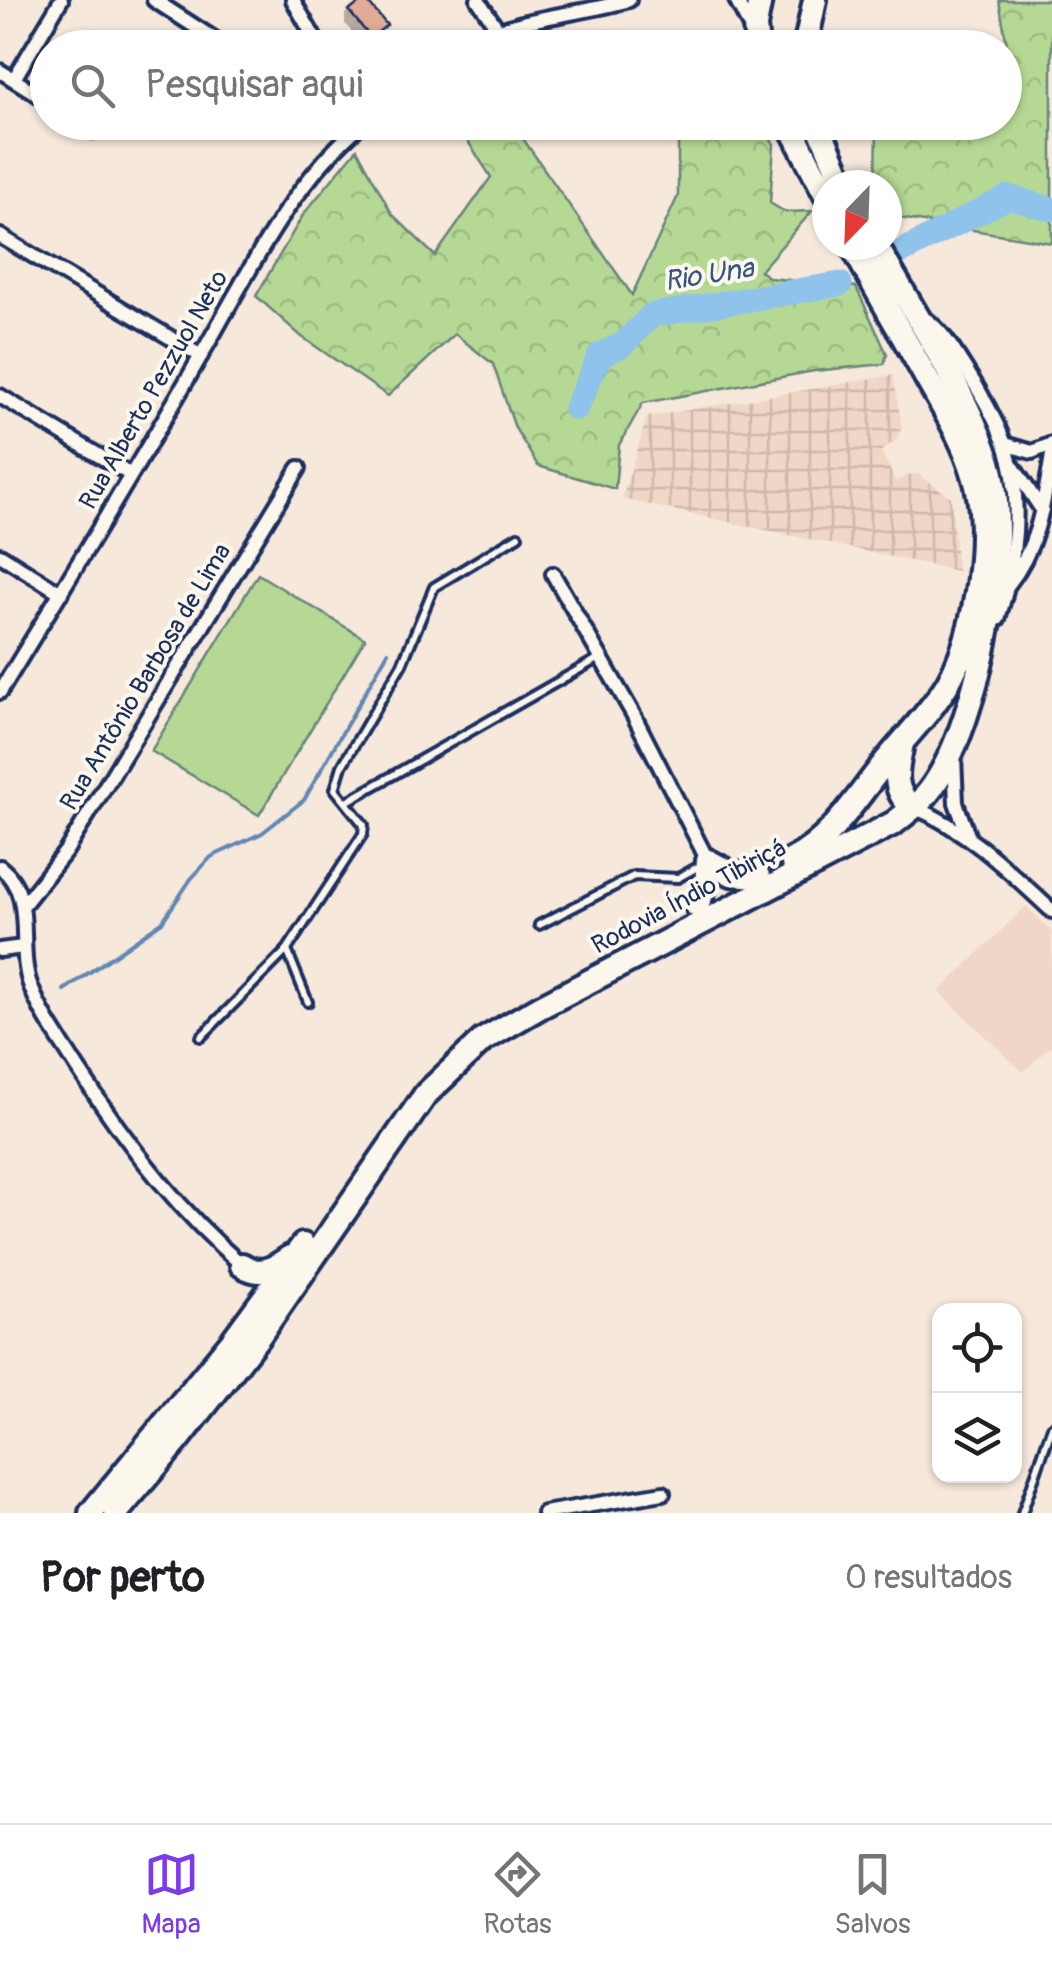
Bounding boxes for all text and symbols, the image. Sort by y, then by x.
search box [30,30,1022,140]
icon: search [65,58,120,113]
text: Pesquisar aqui [145,61,363,109]
north arrow [812,170,902,260]
water label: Rio Una [662,250,758,299]
street label: Rua Alberto Pezzuol Neto [73,265,235,515]
street label: Rua Antônio Barbosa de Lima [54,538,238,816]
street label: Rodovia Índio Tibiriçá [586,832,791,961]
map controls [932,1303,1022,1483]
button: locate [932,1303,1022,1393]
button: layers [932,1393,1022,1483]
text: Por perto [40,1552,205,1604]
text: 0 resultados [845,1558,1012,1598]
tab: Mapa [141,1847,201,1942]
tab: Rotas [484,1847,552,1942]
tab: Salvos [834,1847,911,1942]

